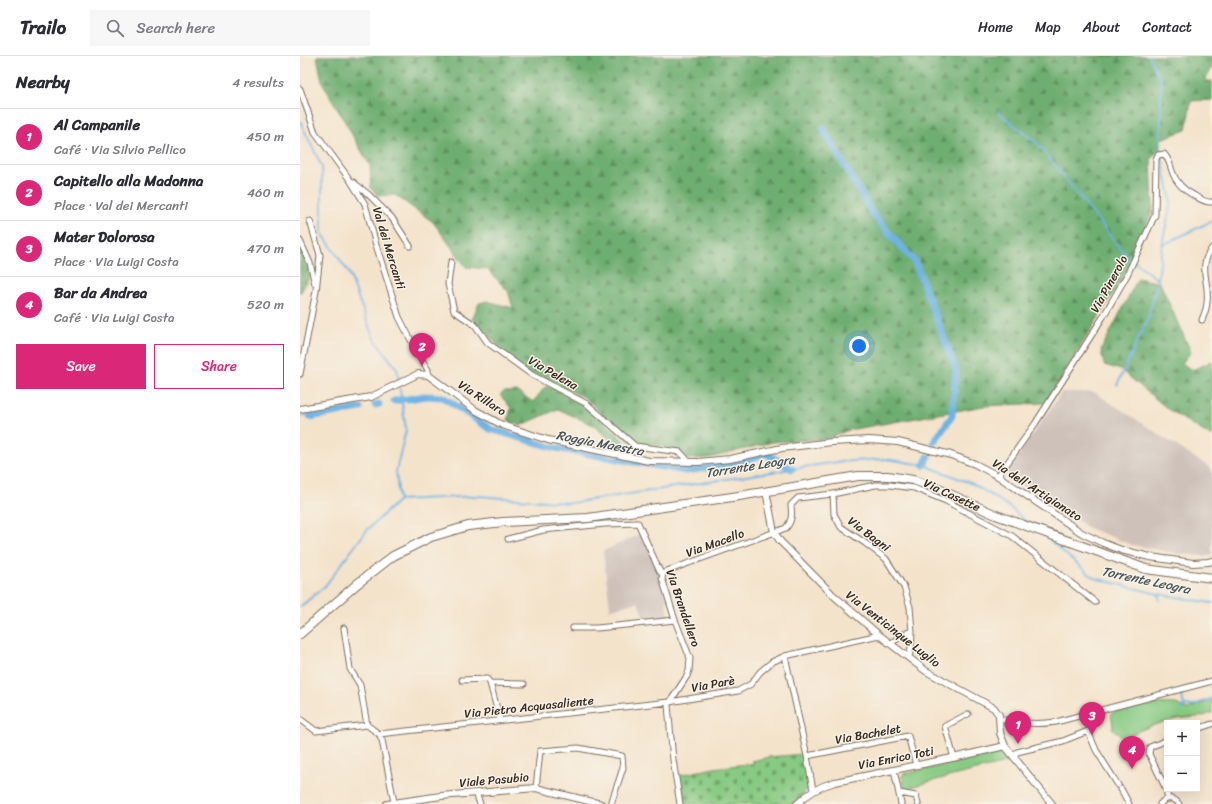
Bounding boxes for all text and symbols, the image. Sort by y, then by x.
search box [90,10,370,46]
text: Trailo [20,11,66,44]
text: Search here [136,15,215,41]
text: Home [978,15,1013,40]
text: Map [1035,15,1061,40]
text: About [1083,15,1120,40]
text: Contact [1142,15,1192,40]
icon: search [104,17,126,39]
text: Nearby [16,67,70,97]
text: 4 results [232,71,284,94]
text: Al Campanile [54,112,140,138]
text: 1 [26,125,32,148]
text: 450 m [246,125,284,148]
text: Café · Via Silvio Pellico [54,138,186,161]
text: Capitello alla Madonna [54,168,203,194]
text: 2 [25,181,33,204]
text: 460 m [247,181,284,204]
text: Place · Val dei Mercanti [54,194,188,217]
street label: Val dei Mercanti [366,204,412,293]
text: Mater Dolorosa [54,224,155,250]
text: 3 [25,237,33,260]
text: 470 m [247,237,284,260]
text: Place · Via Luigi Costa [54,250,179,273]
street label: Via Pinerolo [1084,251,1134,317]
text: Bar da Andrea [54,280,147,306]
text: 4 [25,293,33,316]
text: 520 m [247,293,284,316]
text: Café · Via Luigi Costa [54,306,175,329]
pin: 2 [409,333,435,366]
your location [849,336,869,356]
button: Save [16,344,146,389]
button: Share [154,344,284,389]
street label: Via Pelena [524,350,583,397]
street label: Via Rillaro [453,374,511,422]
water label: Roggia Maestra [554,423,647,463]
water label: Torrente Leogra [704,447,798,484]
street label: Via dell'Artigianato [988,453,1086,527]
street label: Via Casette [920,472,984,518]
street label: Via Bagni [843,510,896,558]
street label: Via Macello [683,522,747,564]
water label: Torrente Leogra [1100,559,1194,601]
street label: Via Brandellero [659,566,707,650]
street label: Via Venticinque Luglio [841,585,945,673]
street label: Via Parè [690,669,736,699]
street label: Via Pietro Acquasaliente [463,689,595,725]
pin: 3 [1079,702,1105,735]
pin: 1 [1005,711,1031,744]
street label: Via Bachelet [833,717,903,751]
map controls [1164,720,1200,792]
button: + [1164,720,1200,756]
pin: 4 [1119,736,1145,769]
street label: Via Enrico Toti [856,740,936,776]
button: − [1164,756,1200,792]
street label: Viale Pasubio [458,766,530,794]

